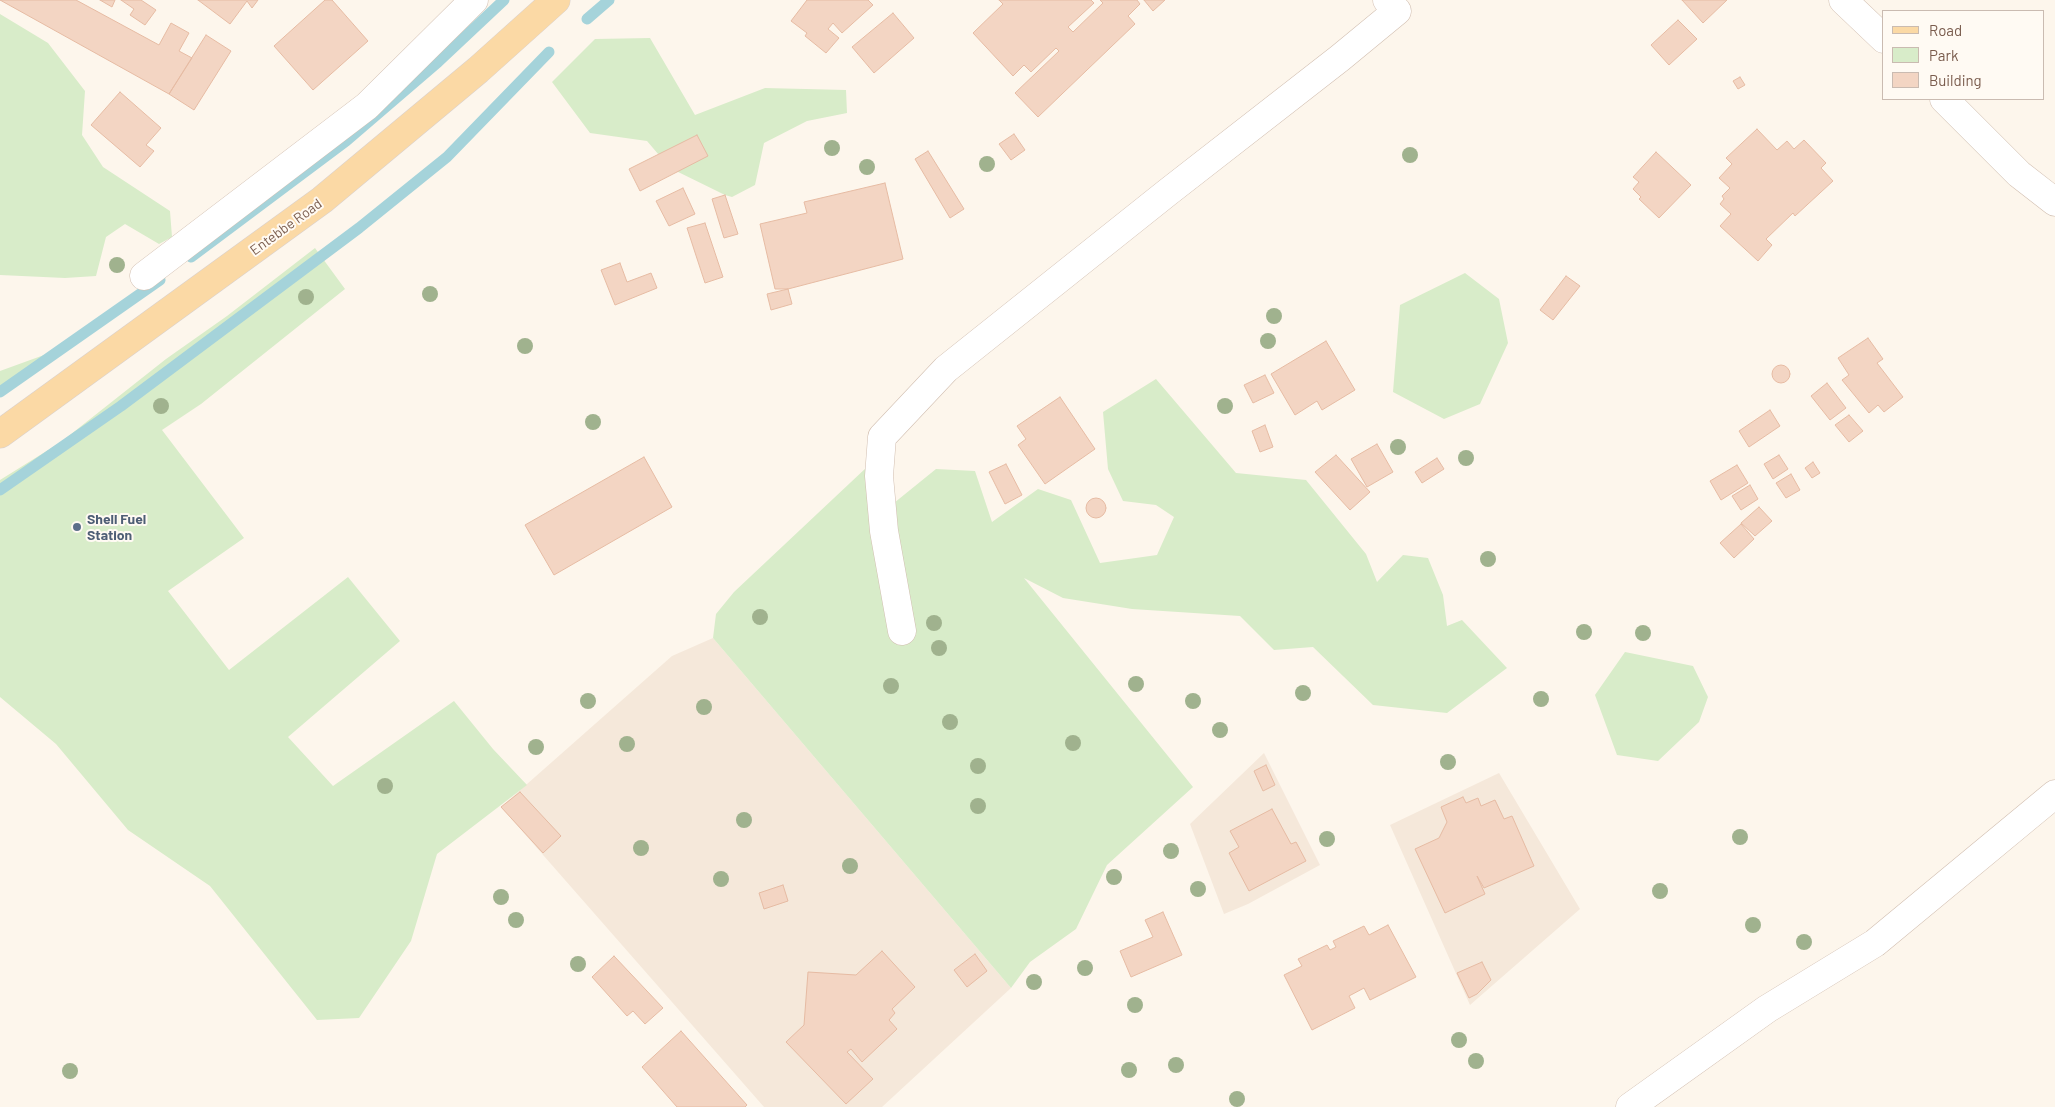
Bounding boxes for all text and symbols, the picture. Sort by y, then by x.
legend [1882,10,2045,100]
text: Road [1929,21,1962,39]
text: Park [1929,46,1958,64]
text: Building [1929,71,1982,89]
street label: Entebbe Road [247,195,325,259]
place label: Shell Fuel Station [87,511,146,544]
marker: Shell Fuel Station [71,521,83,533]

